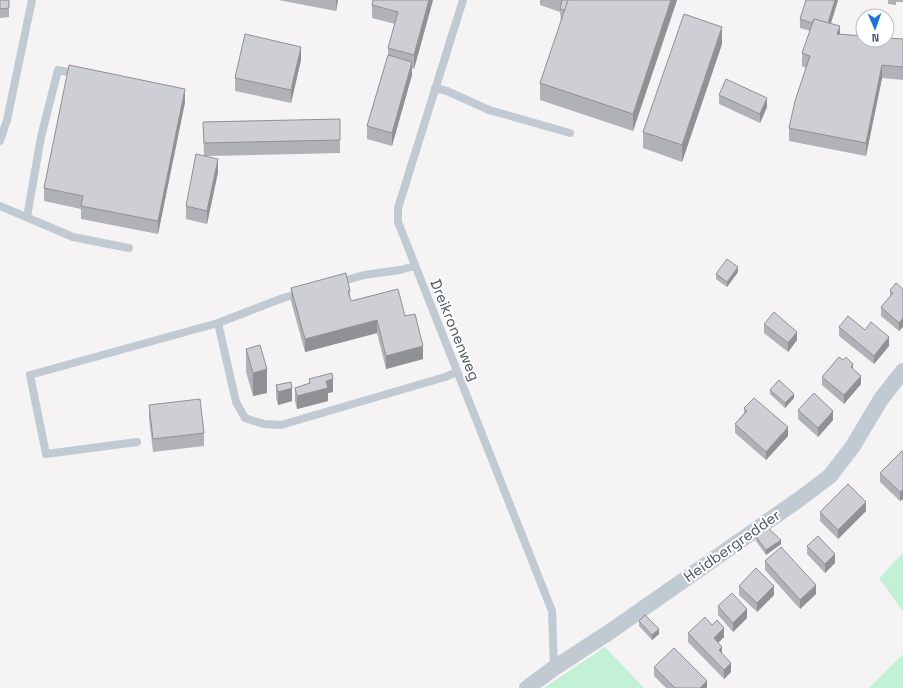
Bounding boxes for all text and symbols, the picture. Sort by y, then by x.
north arrow [855,8,895,48]
text: N [871,31,879,45]
street label: Dreikronenweg [426,276,485,384]
street label: Heidbergredder [680,505,784,586]

